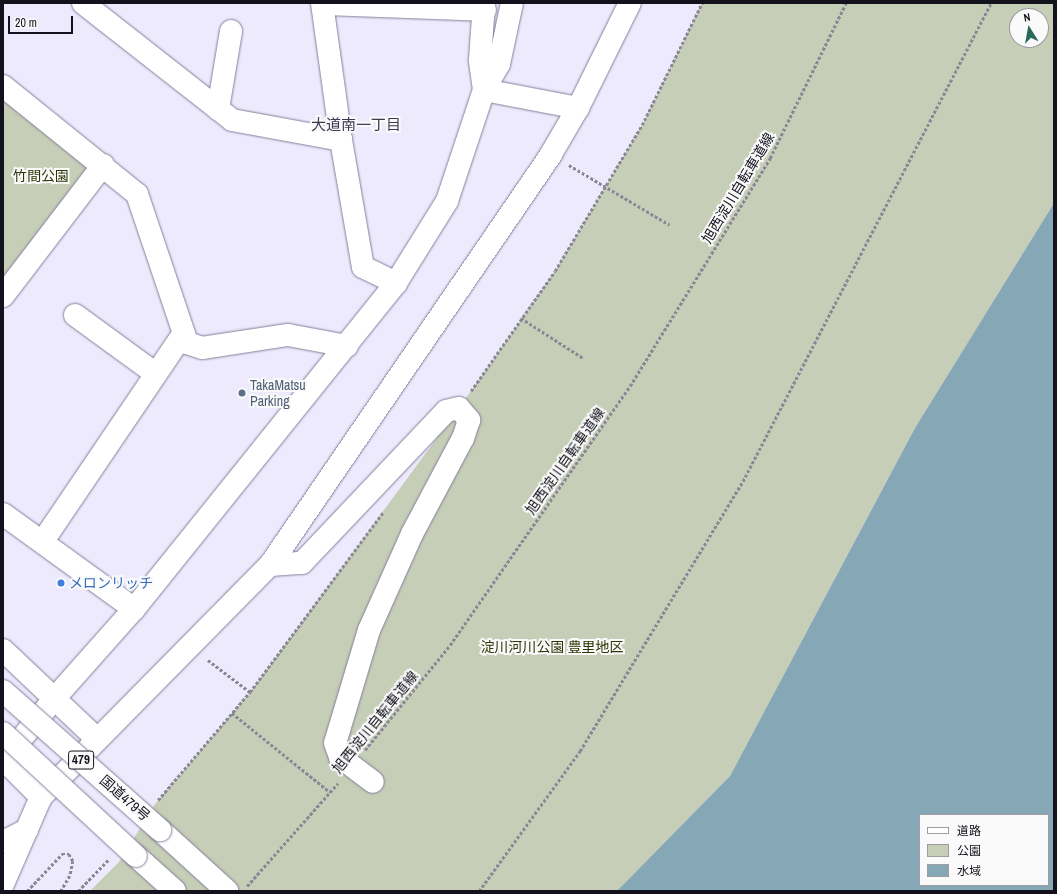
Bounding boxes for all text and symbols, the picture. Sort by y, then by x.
scale bar [10,8,75,34]
north arrow [1009,8,1049,48]
text: N [1022,10,1031,25]
text: 20 m [15,15,37,31]
district label: 大道南一丁目 [311,116,401,134]
street label: 旭西淀川自転車道線 [698,130,778,246]
park label: 竹間公園 [13,168,69,184]
place label: TakaMatsu Parking [250,377,306,410]
marker: TakaMatsu Parking [237,388,247,398]
street label: 旭西淀川自転車道線 [522,405,608,517]
place label: メロンリッチ [69,575,153,591]
marker: メロンリッチ [56,578,66,588]
park label: 淀川河川公園 豊里地区 [480,639,624,655]
street label: 旭西淀川自転車道線 [329,668,421,776]
road number: 479 [68,749,94,771]
street label: 国道479号 [96,772,154,824]
legend [919,814,1049,886]
text: 道路 [957,823,981,839]
text: 公園 [957,843,981,859]
text: 水域 [957,863,981,879]

